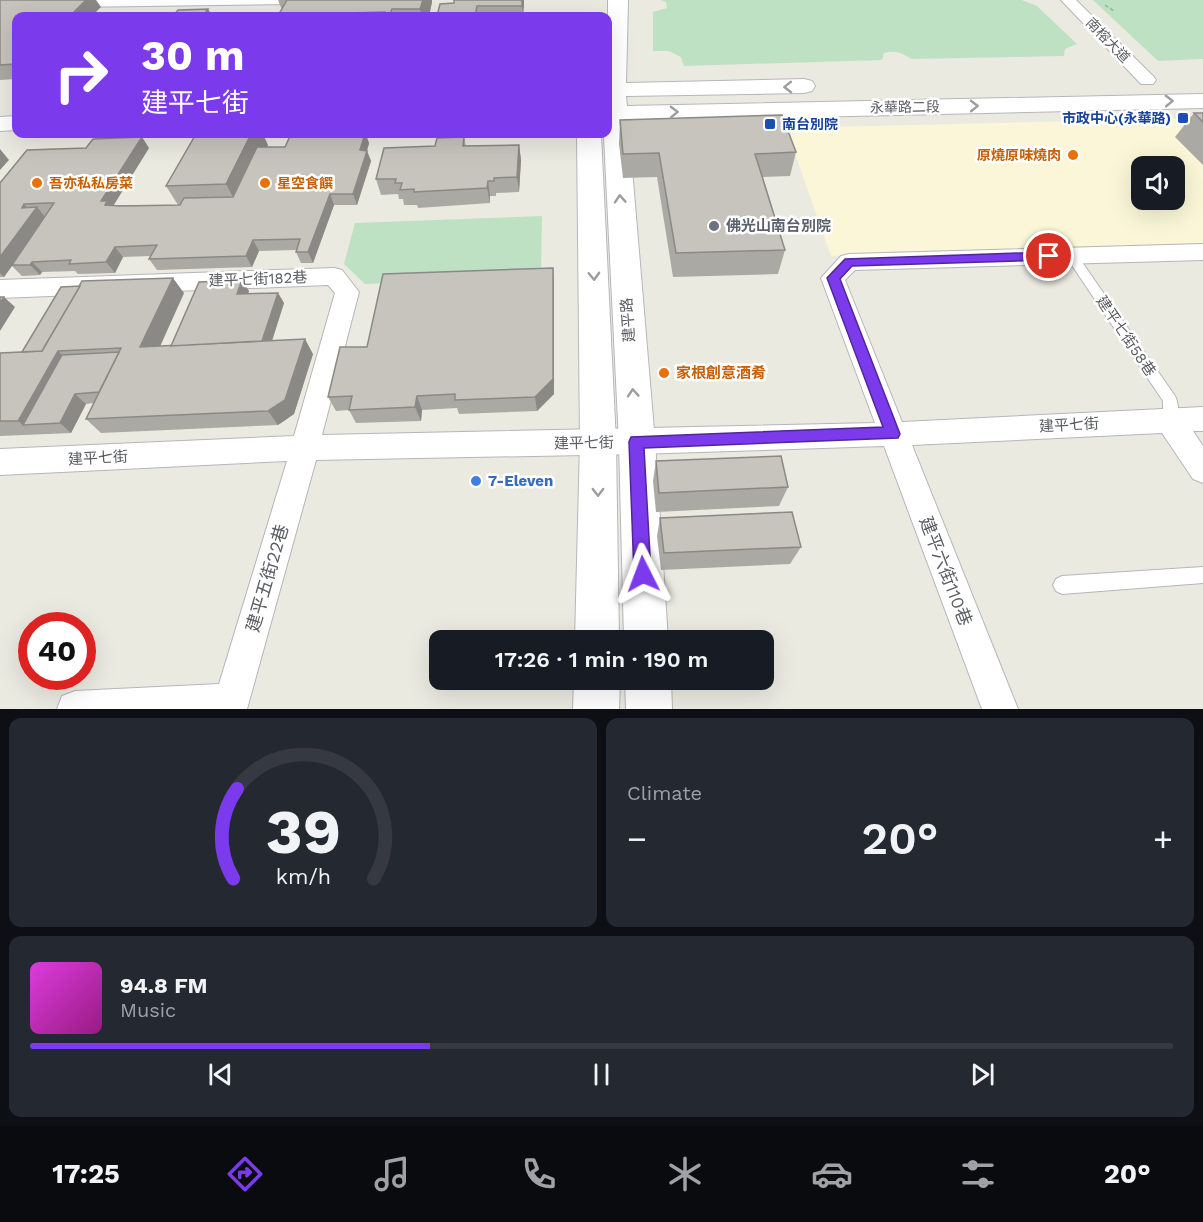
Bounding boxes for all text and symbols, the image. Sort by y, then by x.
street label: 南榕大道 [1083,14,1133,66]
text: 30 m [141,31,245,80]
icon: right [42,36,120,114]
one-way arrow [783,80,792,93]
text: 建平七街 [141,87,249,119]
one-way arrow [1165,95,1174,108]
street label: 永華路二段 [870,98,940,116]
one-way arrow [970,99,979,112]
one-way arrow [670,106,679,118]
place label: 市政中心(永華路) [1062,110,1171,126]
marker: 市政中心(永華路) [1176,111,1190,125]
place label: 南台別院 [782,116,838,132]
marker: 南台別院 [763,117,777,131]
place label: 原燒原味燒肉 [977,147,1061,163]
marker: 原燒原味燒肉 [1066,148,1080,162]
map controls [1131,156,1185,210]
button: sound [1131,156,1185,210]
place label: 吾亦私私房菜 [49,175,133,191]
place label: 星空食饌 [277,175,333,191]
marker: 吾亦私私房菜 [30,176,44,190]
marker: 星空食饌 [258,176,272,190]
one-way arrow [614,194,627,203]
place label: 佛光山南台別院 [726,217,831,235]
marker: 佛光山南台別院 [707,219,721,233]
pin [1023,230,1074,281]
icon: arrive [1032,239,1065,272]
street label: 建平七街182巷 [208,268,308,290]
one-way arrow [587,271,600,280]
street label: 建平七街58巷 [1093,292,1159,380]
street label: 建平路 [617,297,639,343]
place label: 家根創意酒肴 [676,364,766,382]
marker: 家根創意酒肴 [657,366,671,380]
one-way arrow [627,389,640,398]
street label: 建平七街 [1039,414,1099,436]
street label: 建平七街 [554,433,614,453]
street label: 建平七街 [68,447,128,469]
place label: 7-Eleven [488,472,553,490]
marker: 7-Eleven [469,474,483,488]
one-way arrow [592,487,604,496]
street label: 建平六街110巷 [916,513,976,629]
street label: 建平五街22巷 [242,522,292,634]
position arrow [611,542,675,606]
speed limit sign: 40 [18,612,96,690]
text: 17:26 · 1 min · 190 m [495,647,708,672]
text: Climate [627,781,702,805]
text: 39 [265,795,341,868]
text: 20° [862,812,938,865]
text: − [627,819,647,858]
text: + [1153,819,1173,858]
text: km/h [275,865,331,890]
text: 94.8 FM [120,973,208,998]
text: Music [120,998,176,1022]
icon: previous [204,1058,237,1091]
icon: pause [585,1058,618,1091]
icon: next [966,1058,999,1091]
icon: directions [224,1153,266,1195]
icon: music [371,1153,413,1195]
icon: phone [518,1153,560,1195]
icon: climate [664,1153,706,1195]
icon: car [811,1153,853,1195]
icon: filters [957,1153,999,1195]
text: 17:25 [52,1158,120,1190]
text: 20° [1104,1158,1151,1190]

